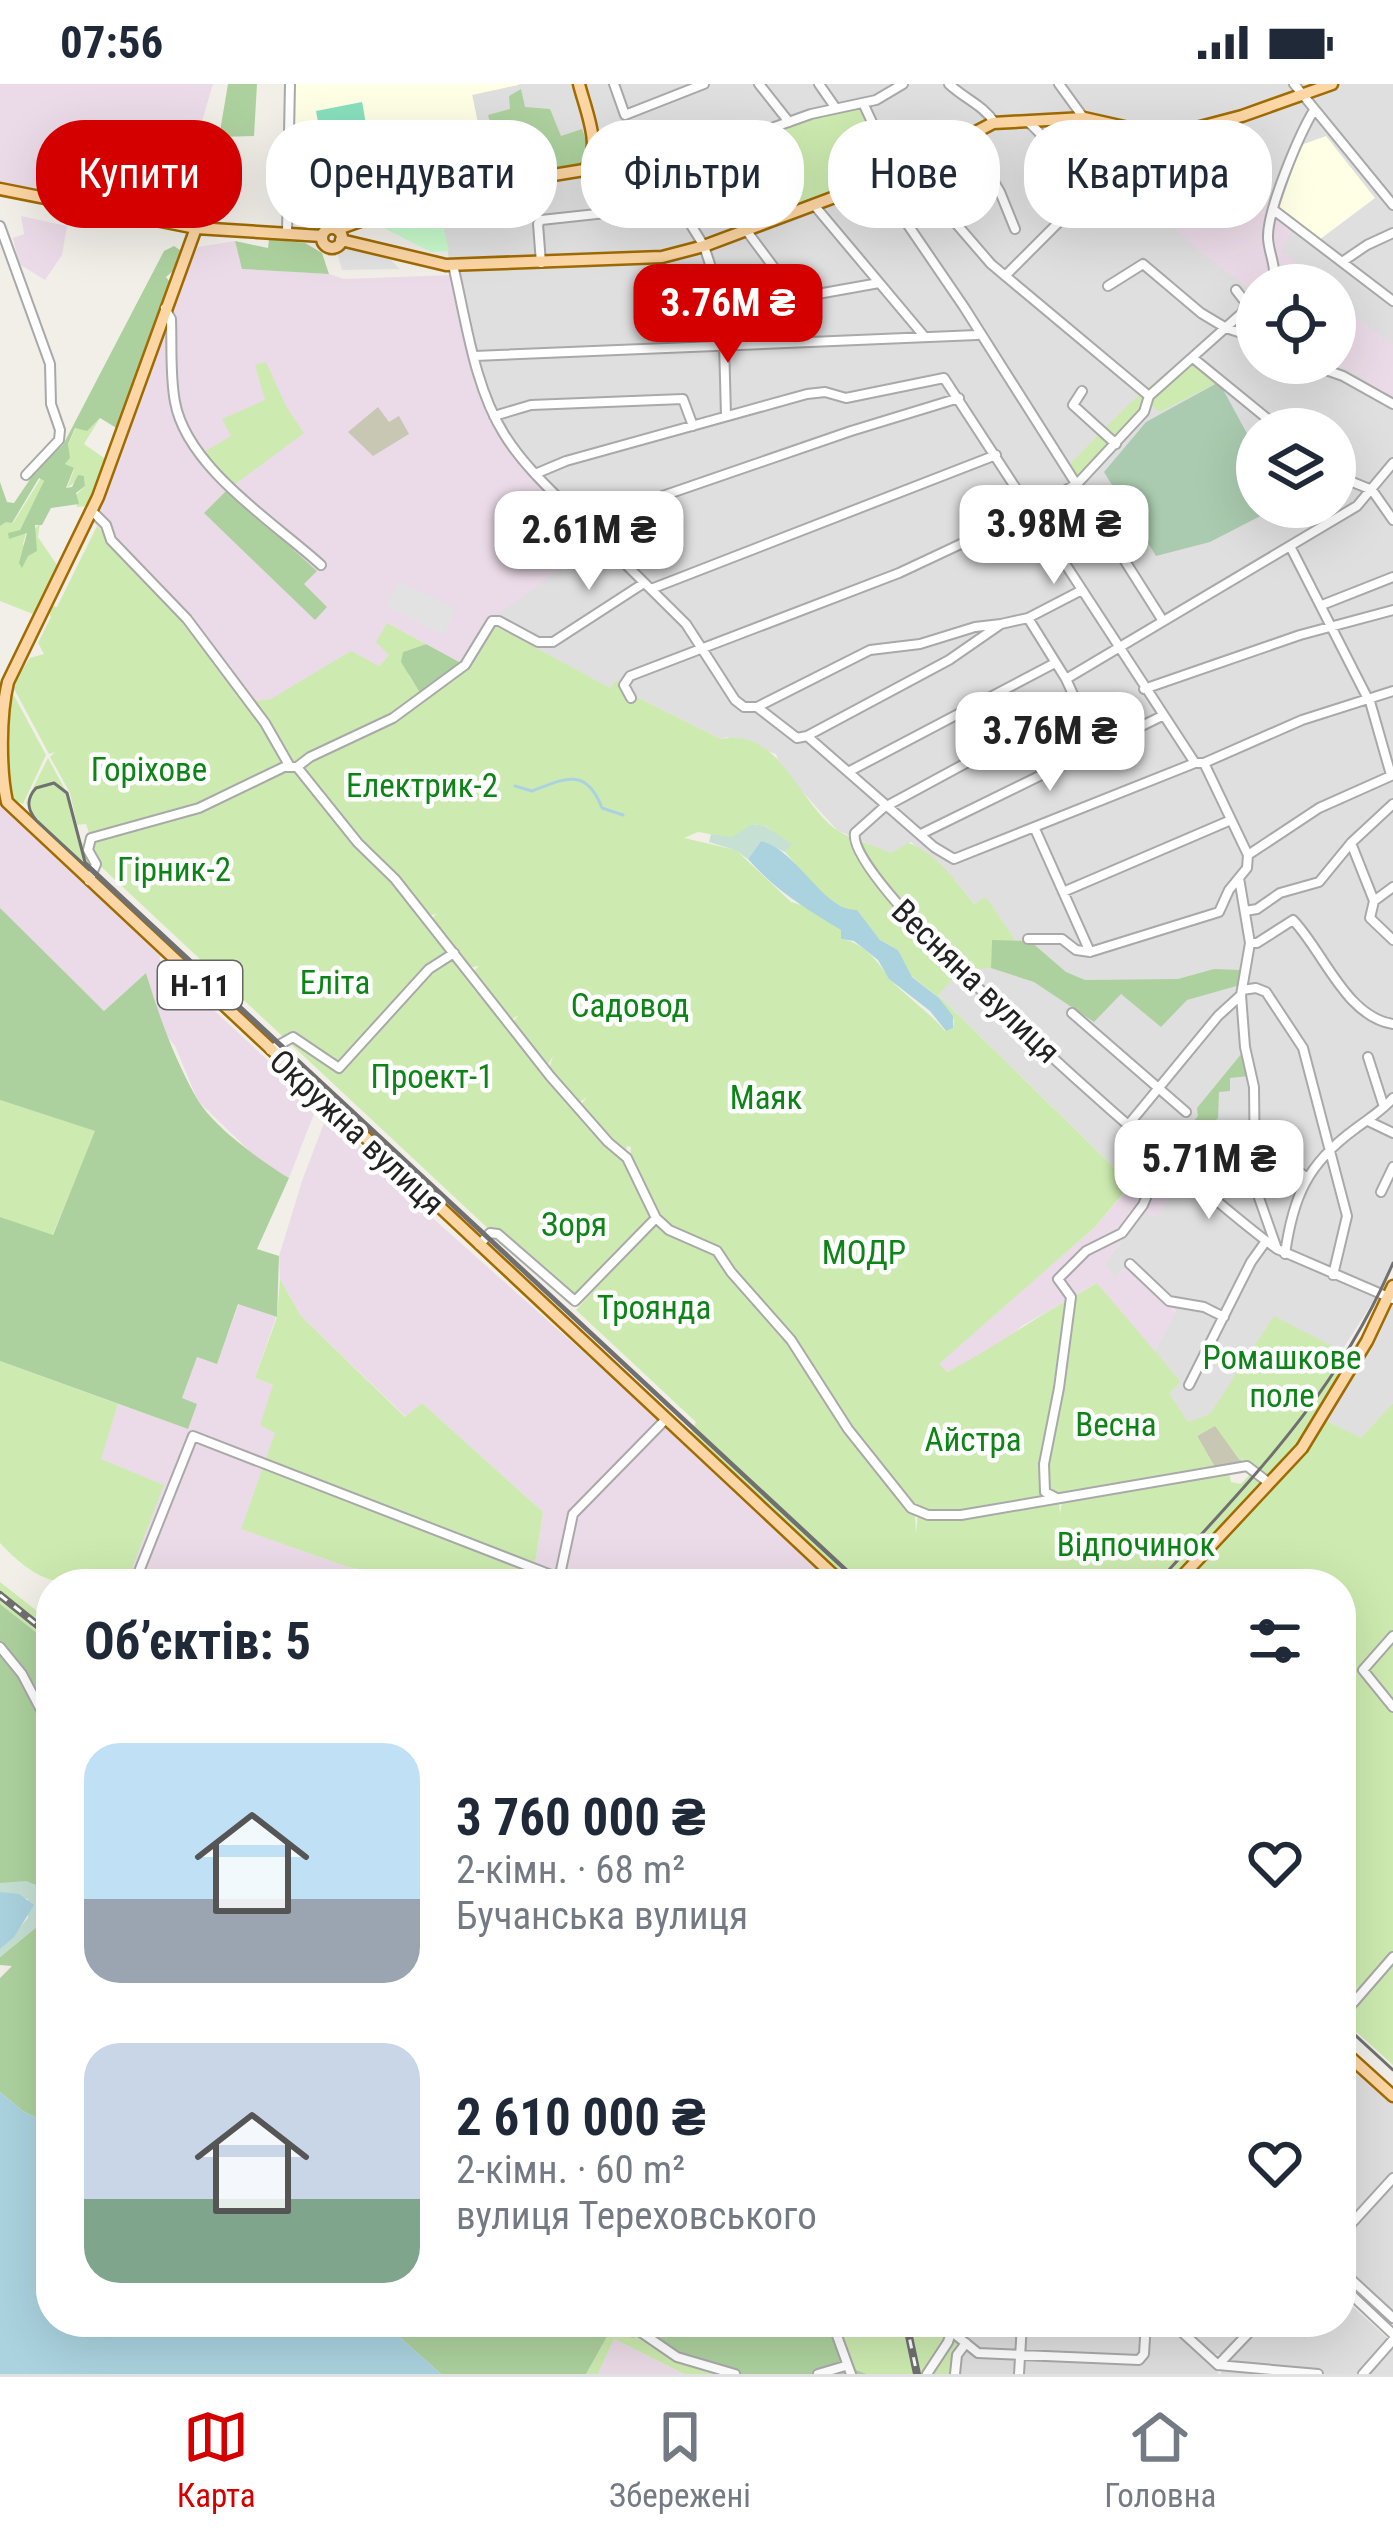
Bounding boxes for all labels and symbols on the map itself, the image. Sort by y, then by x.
pin: 3.76M ₴ [617,264,839,366]
pin: 3.98M ₴ [943,485,1165,587]
pin: 2.61M ₴ [478,491,700,593]
pin: 3.76M ₴ [939,692,1161,794]
park label: Горіхове [91,750,207,789]
park label: Електрик-2 [346,766,498,805]
park label: Гірник-2 [117,850,231,889]
street label: Весняна вулиця [884,891,1068,1071]
road number: Н-11 [158,961,242,1009]
park label: Еліта [300,963,370,1002]
park label: Садовод [571,986,689,1025]
street label: Окружна вулиця [262,1041,452,1223]
park label: Проект-1 [370,1057,494,1096]
park label: Маяк [730,1078,802,1117]
pin: 5.71M ₴ [1098,1120,1320,1222]
park label: Зоря [541,1205,607,1244]
park label: МОДР [822,1233,906,1272]
park label: Троянда [597,1288,711,1327]
park label: Ромашкове поле [1202,1338,1362,1415]
park label: Весна [1075,1405,1157,1444]
park label: Айстра [924,1420,1022,1459]
park label: Відпочинок [1057,1525,1215,1564]

